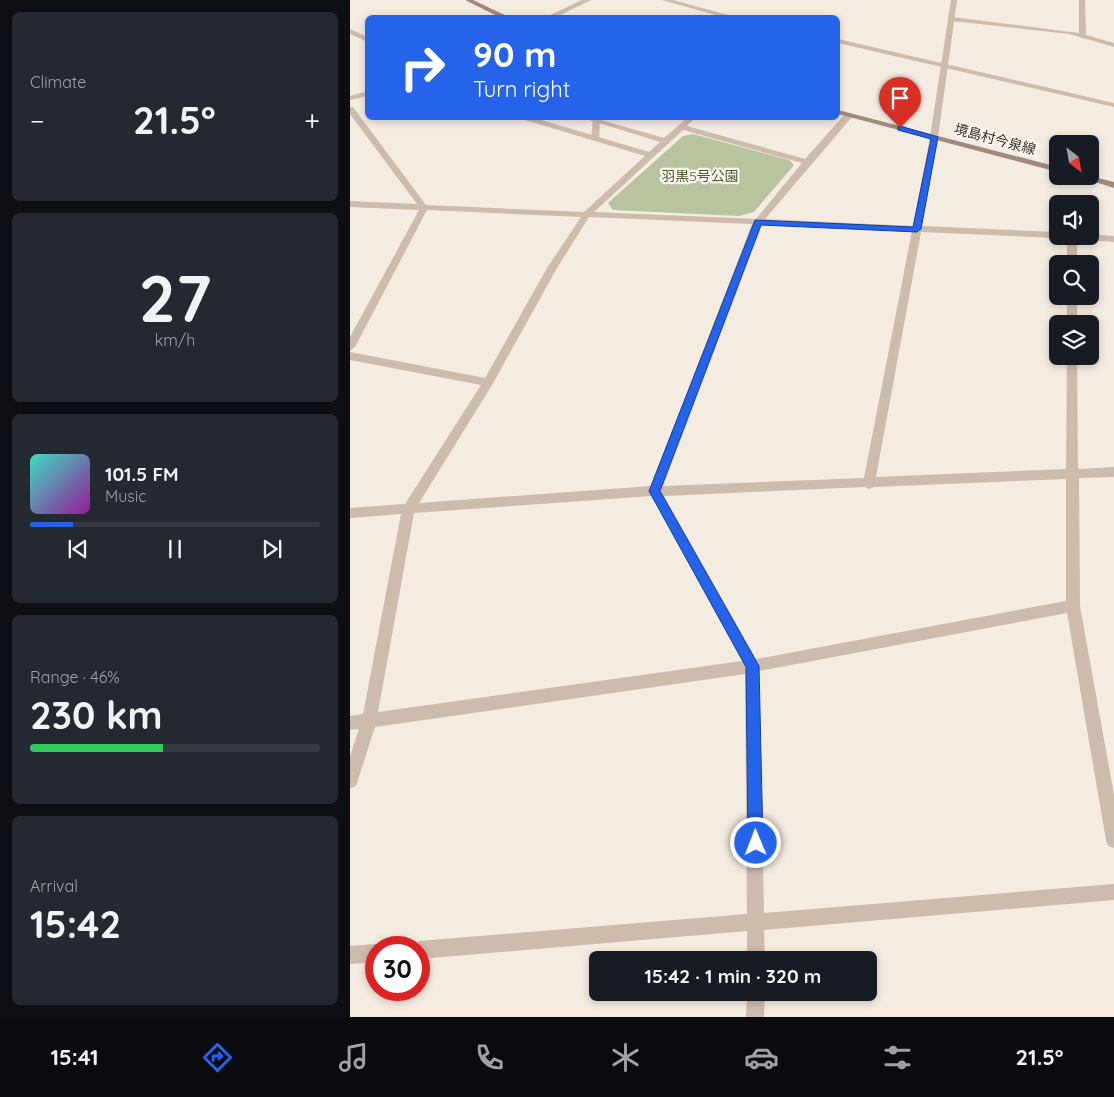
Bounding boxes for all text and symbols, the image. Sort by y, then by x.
text: 90 m [473,32,556,76]
icon: right [390,35,455,100]
text: Climate [30,72,86,92]
text: Turn right [473,75,570,103]
pin [879,77,921,128]
icon: arrive [886,84,914,112]
text: 21.5° [133,96,216,144]
text: − [30,103,45,138]
text: + [304,103,320,138]
street label: 境島村今泉線 [952,119,1038,159]
north arrow [1049,135,1099,185]
map controls [1049,135,1099,365]
park label: 羽黒5号公園 [661,167,739,185]
button: sound [1049,195,1099,245]
button: search [1049,255,1099,305]
text: 27 [139,257,211,338]
button: layers [1049,315,1099,365]
text: km/h [155,330,195,350]
text: 101.5 FM [105,462,179,486]
text: Music [105,486,147,506]
icon: previous [64,535,92,563]
icon: pause [161,535,189,563]
icon: next [258,535,286,563]
text: Range · 46% [30,667,120,687]
text: 230 km [30,691,163,739]
position arrow [729,816,781,868]
text: Arrival [30,876,78,896]
text: 15:42 [30,900,121,948]
speed limit sign: 30 [365,936,430,1001]
text: 15:42 · 1 min · 320 m [645,964,821,988]
icon: directions [200,1040,235,1075]
icon: music [336,1040,371,1075]
icon: phone [472,1040,507,1075]
icon: climate [608,1040,643,1075]
icon: car [744,1040,779,1075]
icon: filters [880,1040,915,1075]
text: 15:41 [51,1043,99,1071]
text: 21.5° [1016,1043,1063,1071]

